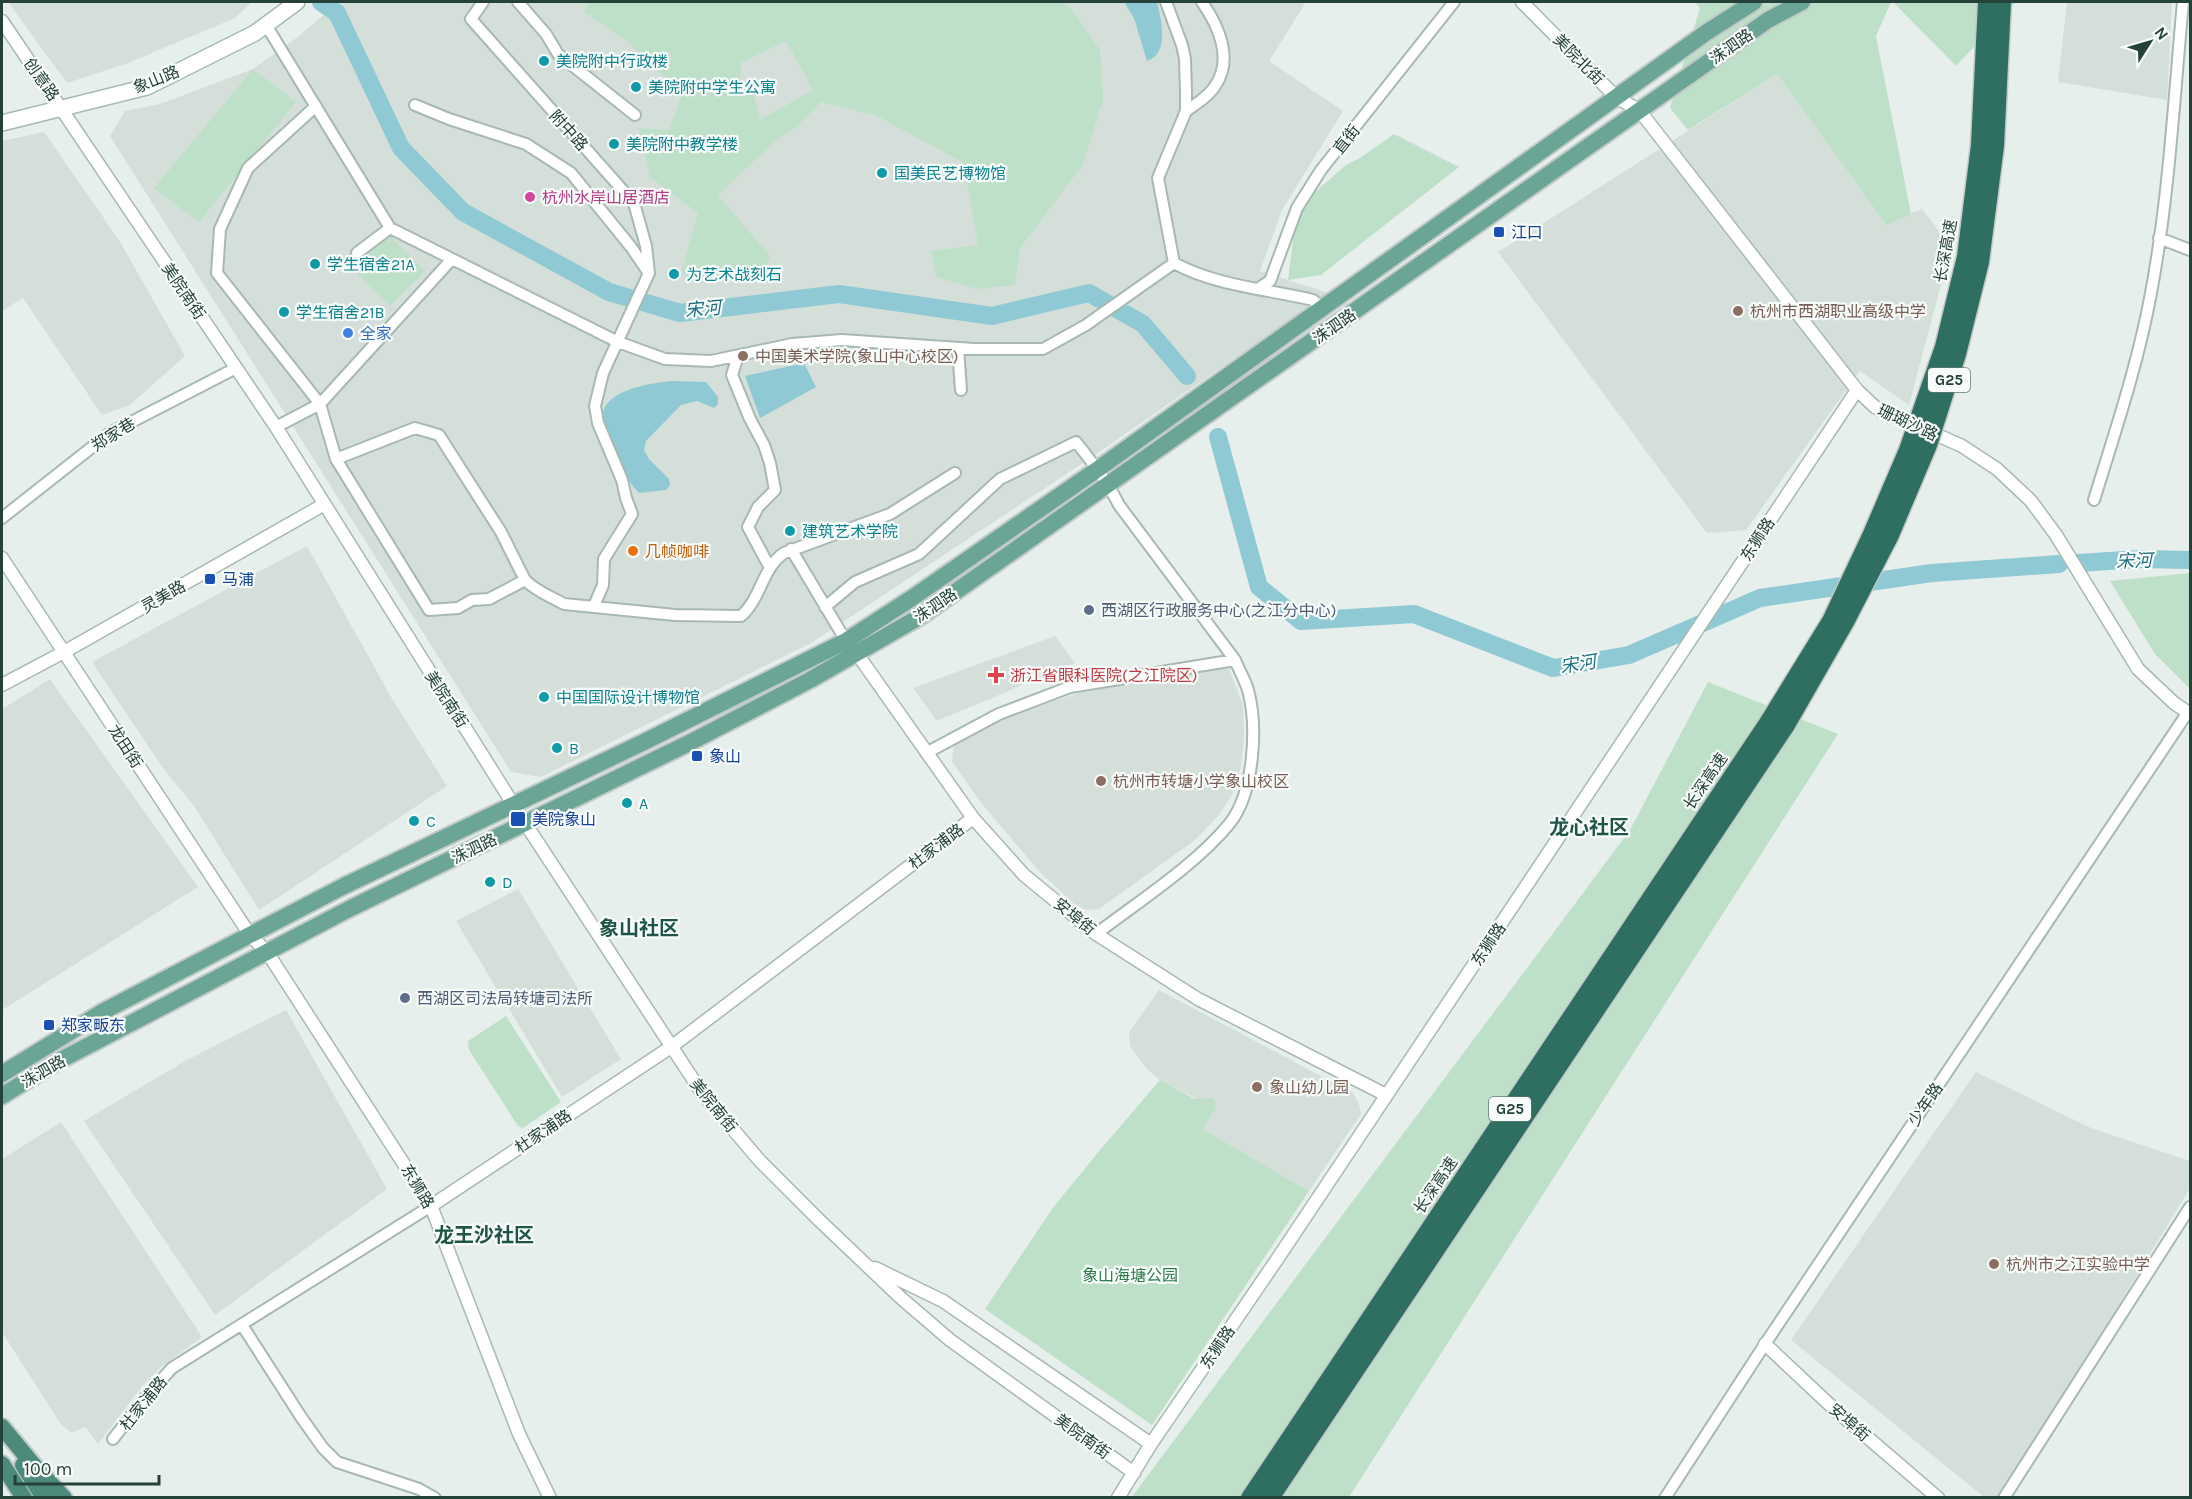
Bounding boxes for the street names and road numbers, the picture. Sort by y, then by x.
street label: 洙泗路 [1706,25,1756,68]
street label: 美院北街 [1549,30,1608,89]
street label: 创意路 [20,54,63,104]
street label: 象山路 [130,62,182,97]
street label: 附中路 [546,106,592,155]
street label: 直街 [1329,121,1364,158]
street label: 长深高速 [1931,218,1960,284]
street label: 美院南街 [158,259,209,323]
street label: 洙泗路 [1309,305,1359,348]
road number: G25 [1928,368,1970,392]
street label: 珊瑚沙路 [1875,400,1941,445]
street label: 郑家巷 [88,414,139,455]
street label: 东狮路 [1736,514,1778,565]
street label: 灵美路 [138,576,189,617]
street label: 洙泗路 [910,584,960,627]
street label: 美院南街 [421,667,472,731]
street label: 龙田街 [105,721,147,772]
street label: 长深高速 [1680,749,1731,813]
street label: 杜家浦路 [905,820,968,873]
street label: 洙泗路 [448,829,500,868]
street label: 安埠街 [1050,894,1099,939]
street label: 东狮路 [1467,919,1510,969]
street label: 洙泗路 [18,1051,69,1092]
street label: 美院南街 [686,1074,741,1136]
street label: 少年路 [1904,1079,1947,1129]
road number: G25 [1489,1097,1531,1121]
street label: 杜家浦路 [511,1106,575,1157]
street label: 长深高速 [1410,1153,1461,1217]
street label: 东狮路 [397,1161,438,1212]
street label: 东狮路 [1196,1322,1239,1372]
street label: 杜家浦路 [116,1372,171,1434]
street label: 安埠街 [1825,1399,1874,1445]
street label: 美院南街 [1051,1410,1114,1463]

